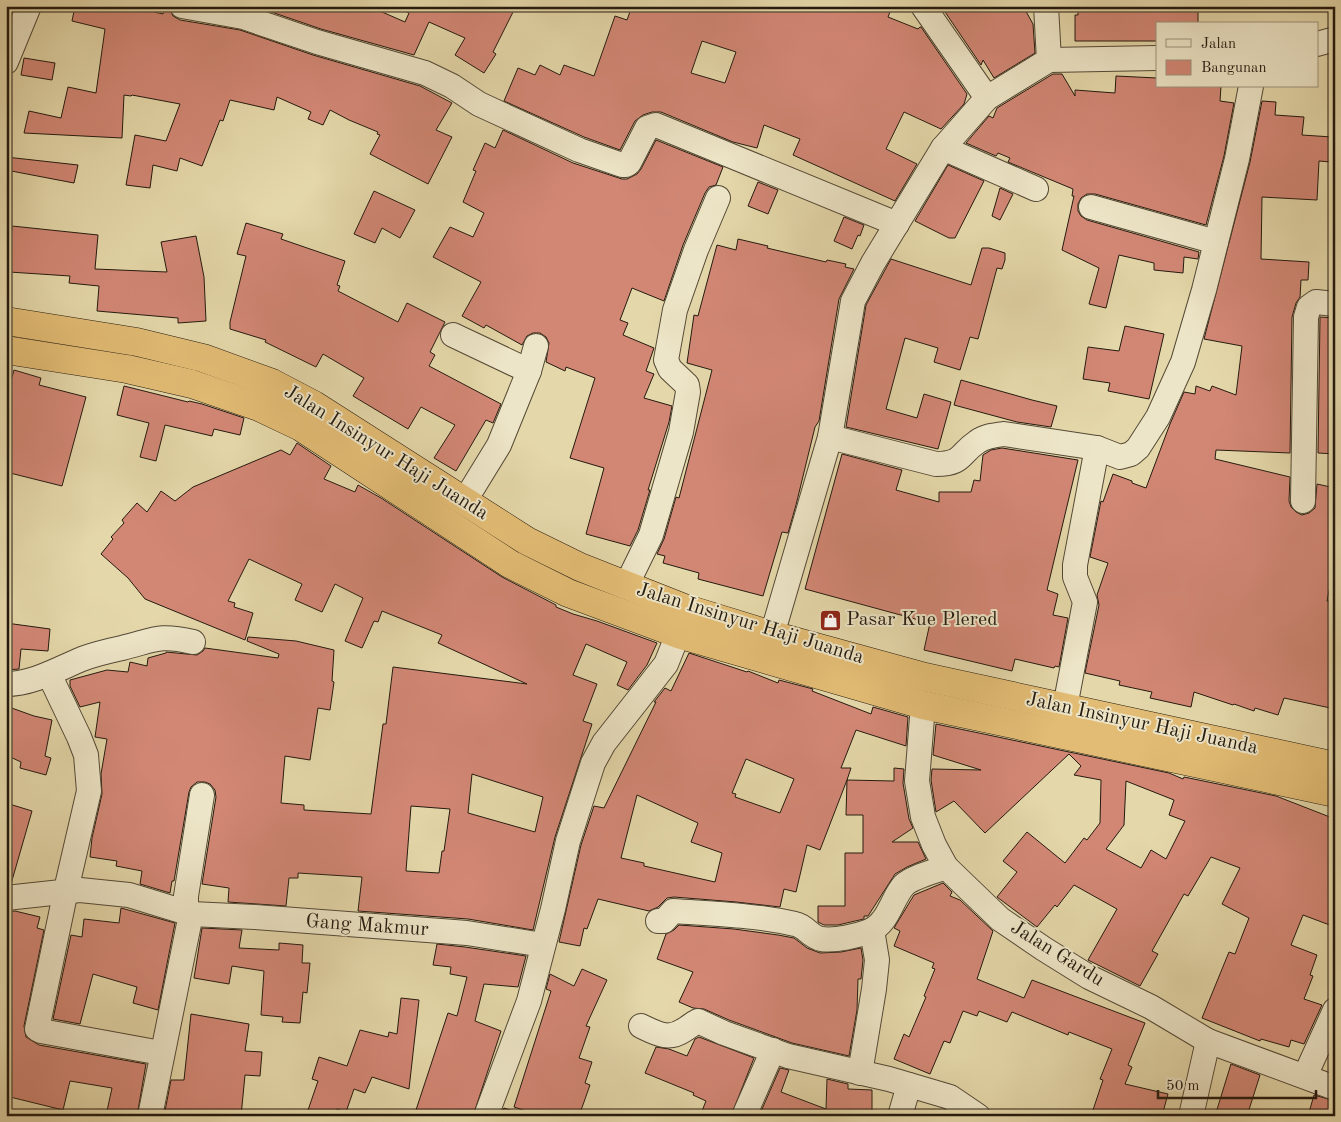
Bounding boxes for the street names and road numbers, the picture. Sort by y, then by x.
street label: Jalan Insinyur Haji Juanda [280,382,492,524]
street label: Jalan Insinyur Haji Juanda [634,580,866,668]
street label: Jalan Insinyur Haji Juanda [1024,690,1260,758]
street label: Gang Makmur [305,912,429,940]
street label: Jalan Gardu [1007,917,1107,991]

